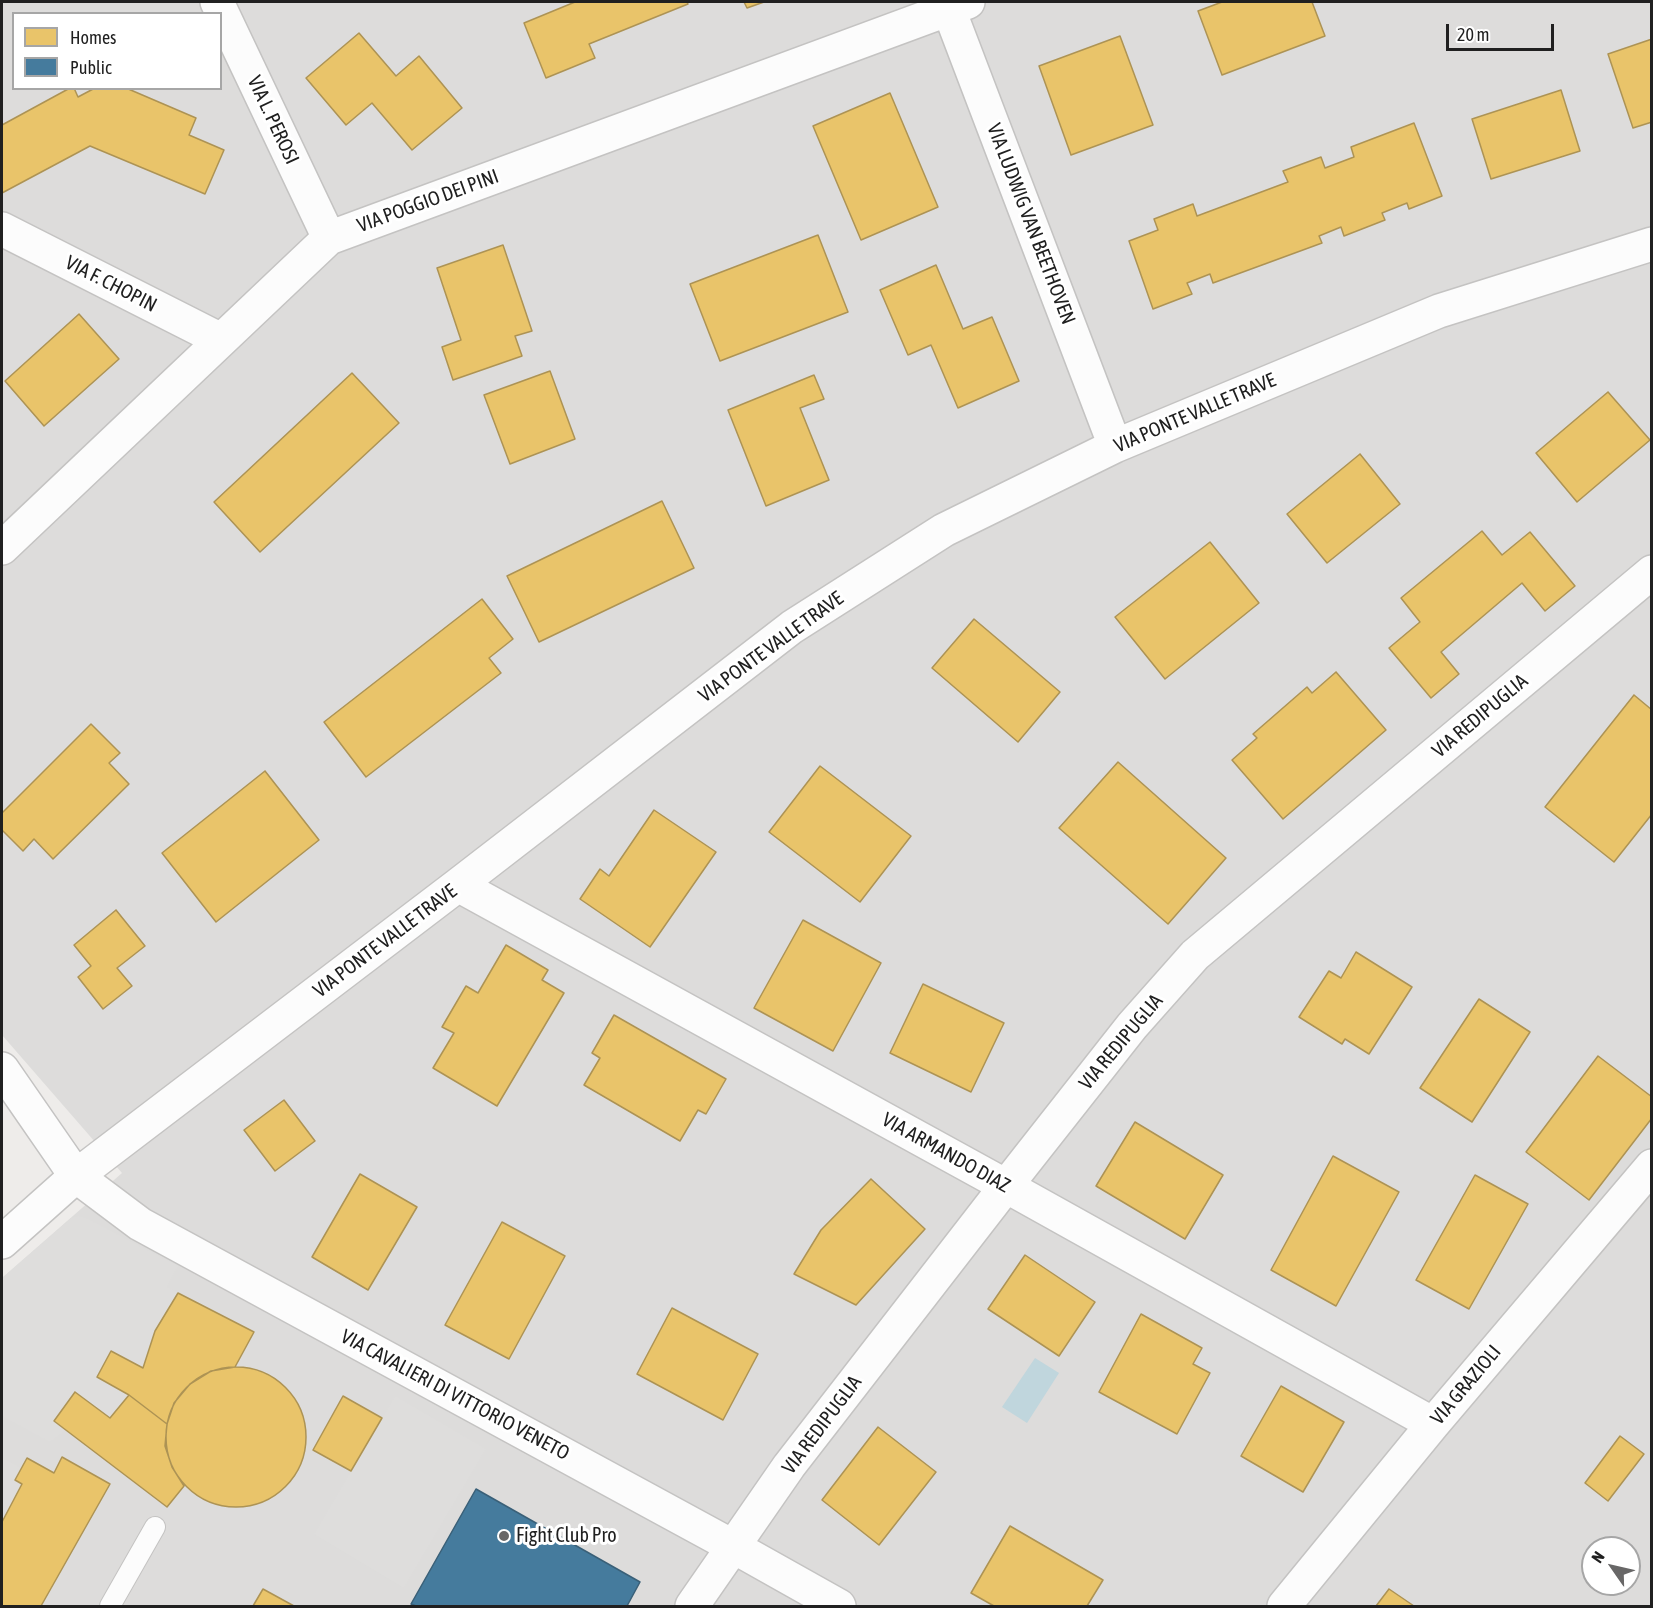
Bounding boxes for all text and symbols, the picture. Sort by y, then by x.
legend [12,12,222,90]
scale bar [1449,12,1557,50]
text: 20 m [1457,24,1489,45]
text: Homes [70,27,116,48]
text: Public [70,57,112,78]
street label: VIA L. PEROSI [242,72,304,168]
street label: VIA LUDWIG VAN BEETHOVEN [982,120,1080,328]
street label: VIA POGGIO DEI PINI [354,164,502,238]
street label: VIA F. CHOPIN [61,251,161,317]
street label: VIA PONTE VALLE TRAVE [1111,368,1279,458]
street label: VIA PONTE VALLE TRAVE [694,586,848,708]
street label: VIA REDIPUGLIA [1427,669,1533,763]
street label: VIA PONTE VALLE TRAVE [309,879,461,1003]
street label: VIA REDIPUGLIA [1074,989,1168,1095]
street label: VIA ARMANDO DIAZ [878,1108,1014,1198]
street label: VIA CAVALIERI DI VITTORIO VENETO [337,1324,573,1466]
street label: VIA GRAZIOLI [1426,1340,1506,1430]
street label: VIA REDIPUGLIA [777,1371,867,1479]
place label: Fight Club Pro [516,1524,617,1548]
marker: Fight Club Pro [497,1529,511,1543]
north arrow [1581,1536,1641,1596]
text: N [1588,1548,1608,1566]

